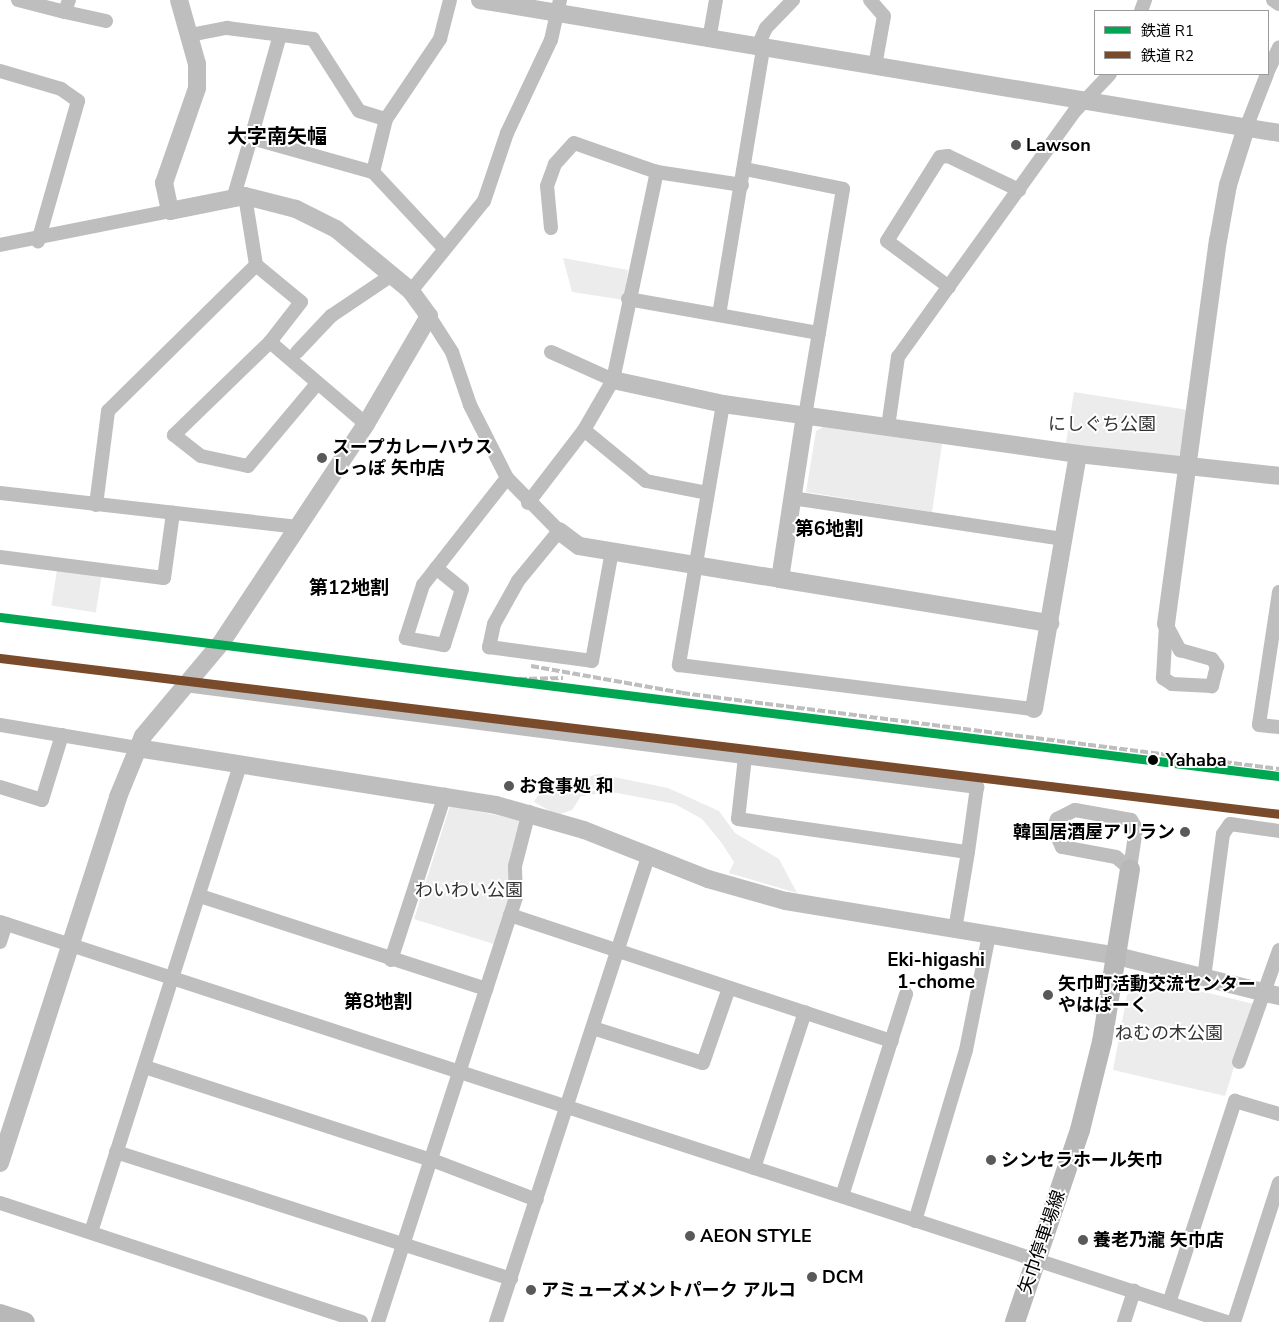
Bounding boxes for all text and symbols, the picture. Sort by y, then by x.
legend [1094,10,1269,75]
text: 鉄道 R1 [1141,21,1194,41]
text: 鉄道 R2 [1141,46,1194,66]
district label: 大字南矢幅 [227,124,327,148]
place label: Lawson [1026,134,1091,156]
marker: Lawson [1010,139,1022,151]
park label: にしぐち公園 [1048,413,1156,435]
place label: スープカレーハウス しっぽ 矢巾店 [332,437,494,479]
marker: スープカレーハウス しっぽ 矢巾店 [316,452,328,464]
district label: 第6地割 [795,519,863,541]
district label: 第12地割 [309,578,389,600]
place label: Yahaba [1166,749,1227,771]
marker: Yahaba [1144,751,1162,769]
place label: お食事処 和 [519,775,614,797]
marker: お食事処 和 [503,780,515,792]
place label: 韓国居酒屋アリラン [1013,821,1175,843]
marker: 韓国居酒屋アリラン [1179,826,1191,838]
park label: わいわい公園 [415,879,523,901]
district label: Eki-higashi 1-chome [887,950,985,994]
place label: 矢巾町活動交流センター やはぱーく [1058,974,1256,1016]
marker: 矢巾町活動交流センター やはぱーく [1042,989,1054,1001]
district label: 第8地割 [344,992,412,1014]
park label: ねむの木公園 [1115,1022,1223,1044]
place label: シンセラホール矢巾 [1001,1149,1163,1171]
marker: シンセラホール矢巾 [985,1154,997,1166]
street label: 矢巾停車場線 [1014,1187,1070,1297]
place label: AEON STYLE [700,1225,812,1247]
place label: 養老乃瀧 矢巾店 [1093,1229,1224,1251]
marker: AEON STYLE [684,1230,696,1242]
marker: 養老乃瀧 矢巾店 [1077,1234,1089,1246]
place label: DCM [822,1266,864,1288]
marker: DCM [806,1271,818,1283]
place label: アミューズメントパーク アルコ [541,1279,798,1301]
marker: アミューズメントパーク アルコ [525,1284,537,1296]

